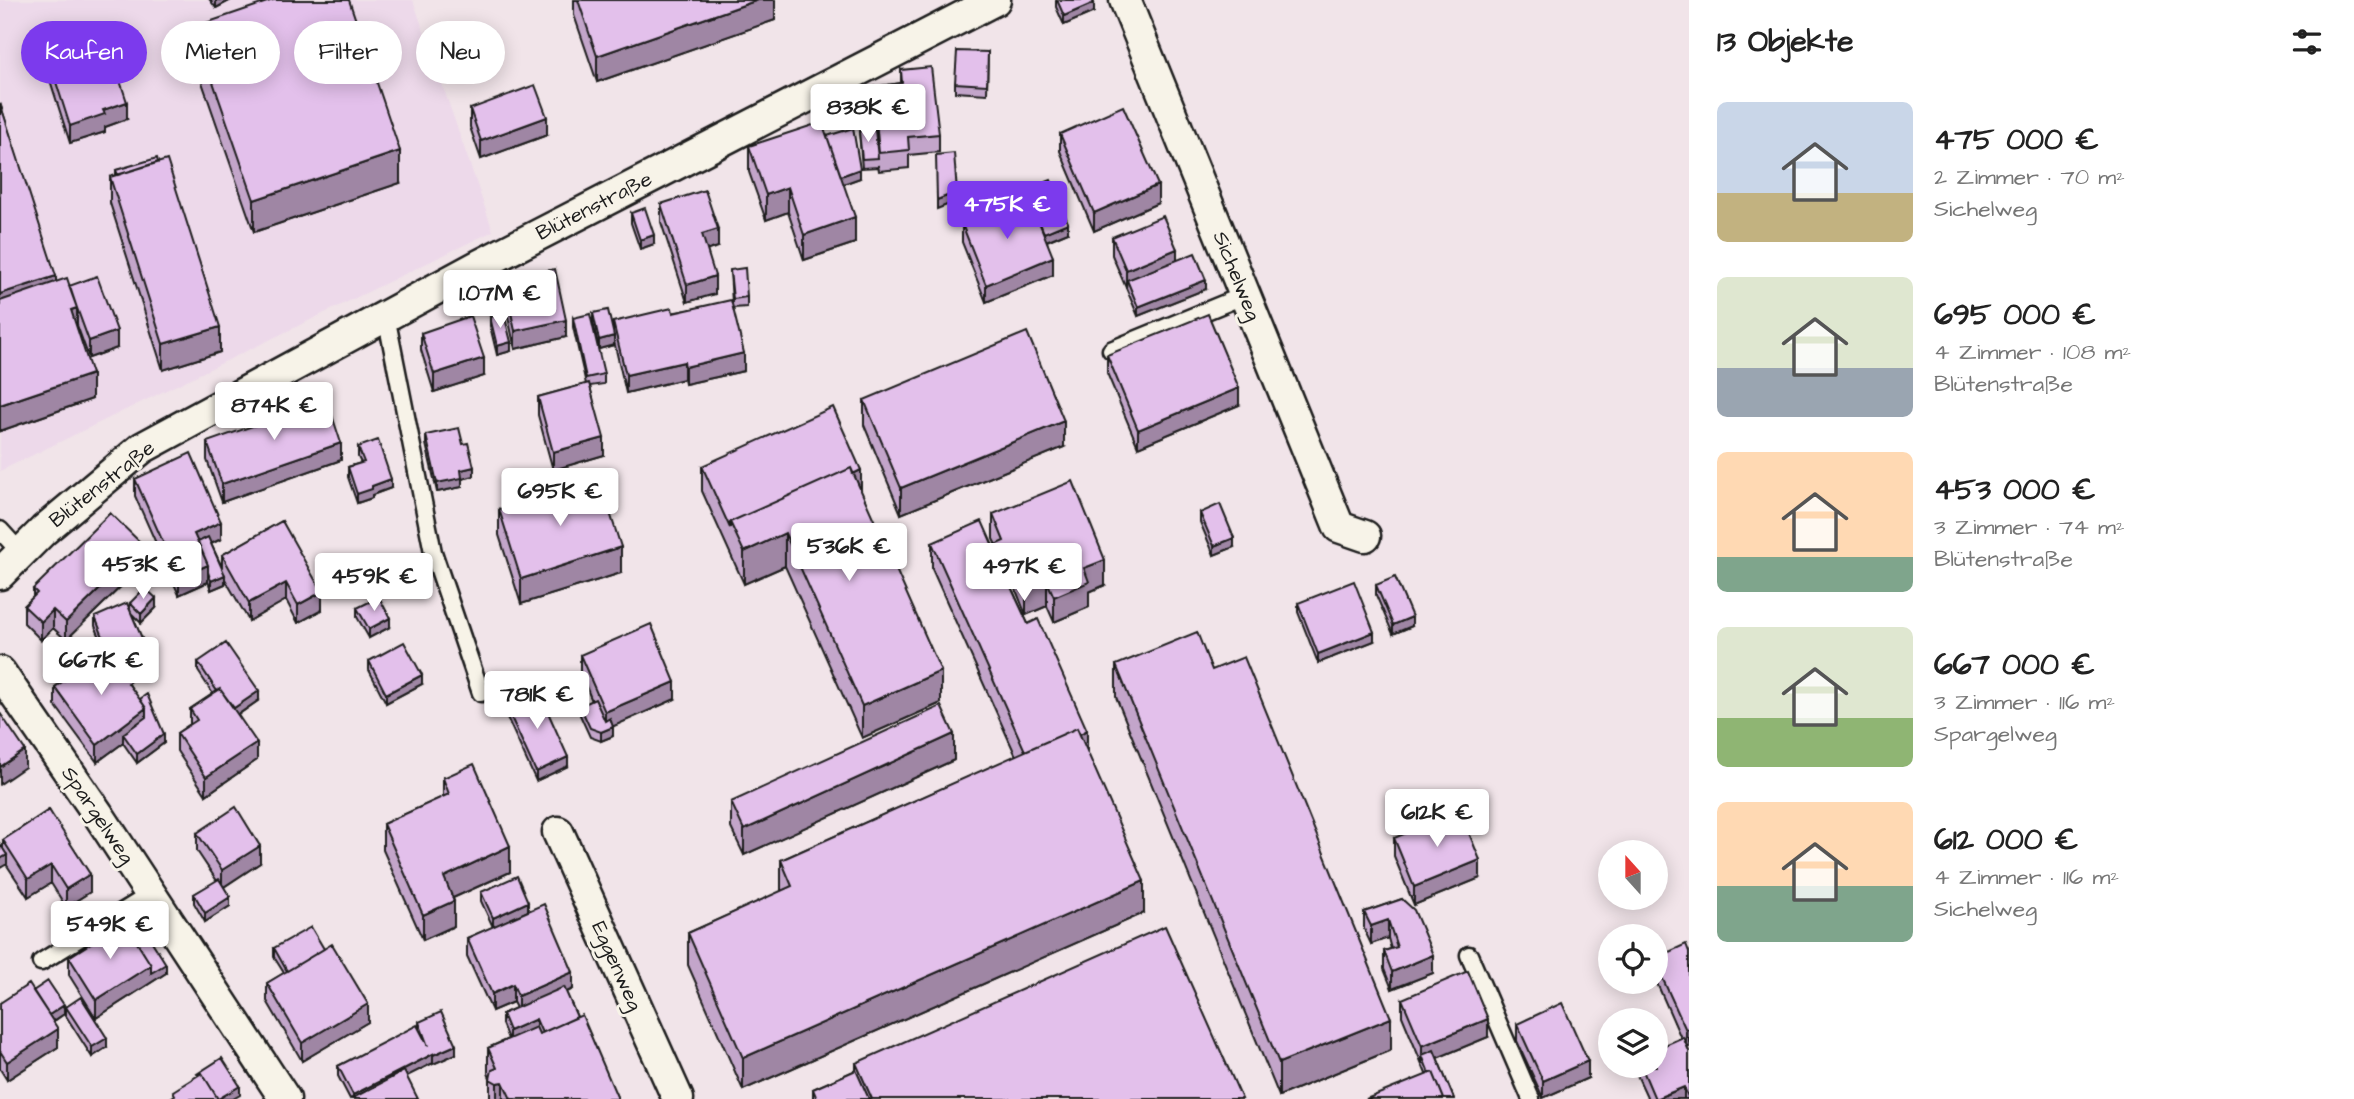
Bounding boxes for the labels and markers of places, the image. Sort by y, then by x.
pin: 838K € [811,85,925,144]
pin: 475K € [950,182,1064,241]
pin: 1.07M € [435,270,565,330]
pin: 874K € [217,382,331,442]
pin: 695K € [503,468,617,528]
pin: 536K € [792,524,906,583]
pin: 453K € [86,542,200,601]
pin: 497K € [967,544,1081,603]
pin: 459K € [317,554,431,613]
pin: 667K € [44,638,158,697]
pin: 781K € [480,672,594,731]
pin: 612K € [1380,790,1494,849]
pin: 549K € [53,902,167,961]

